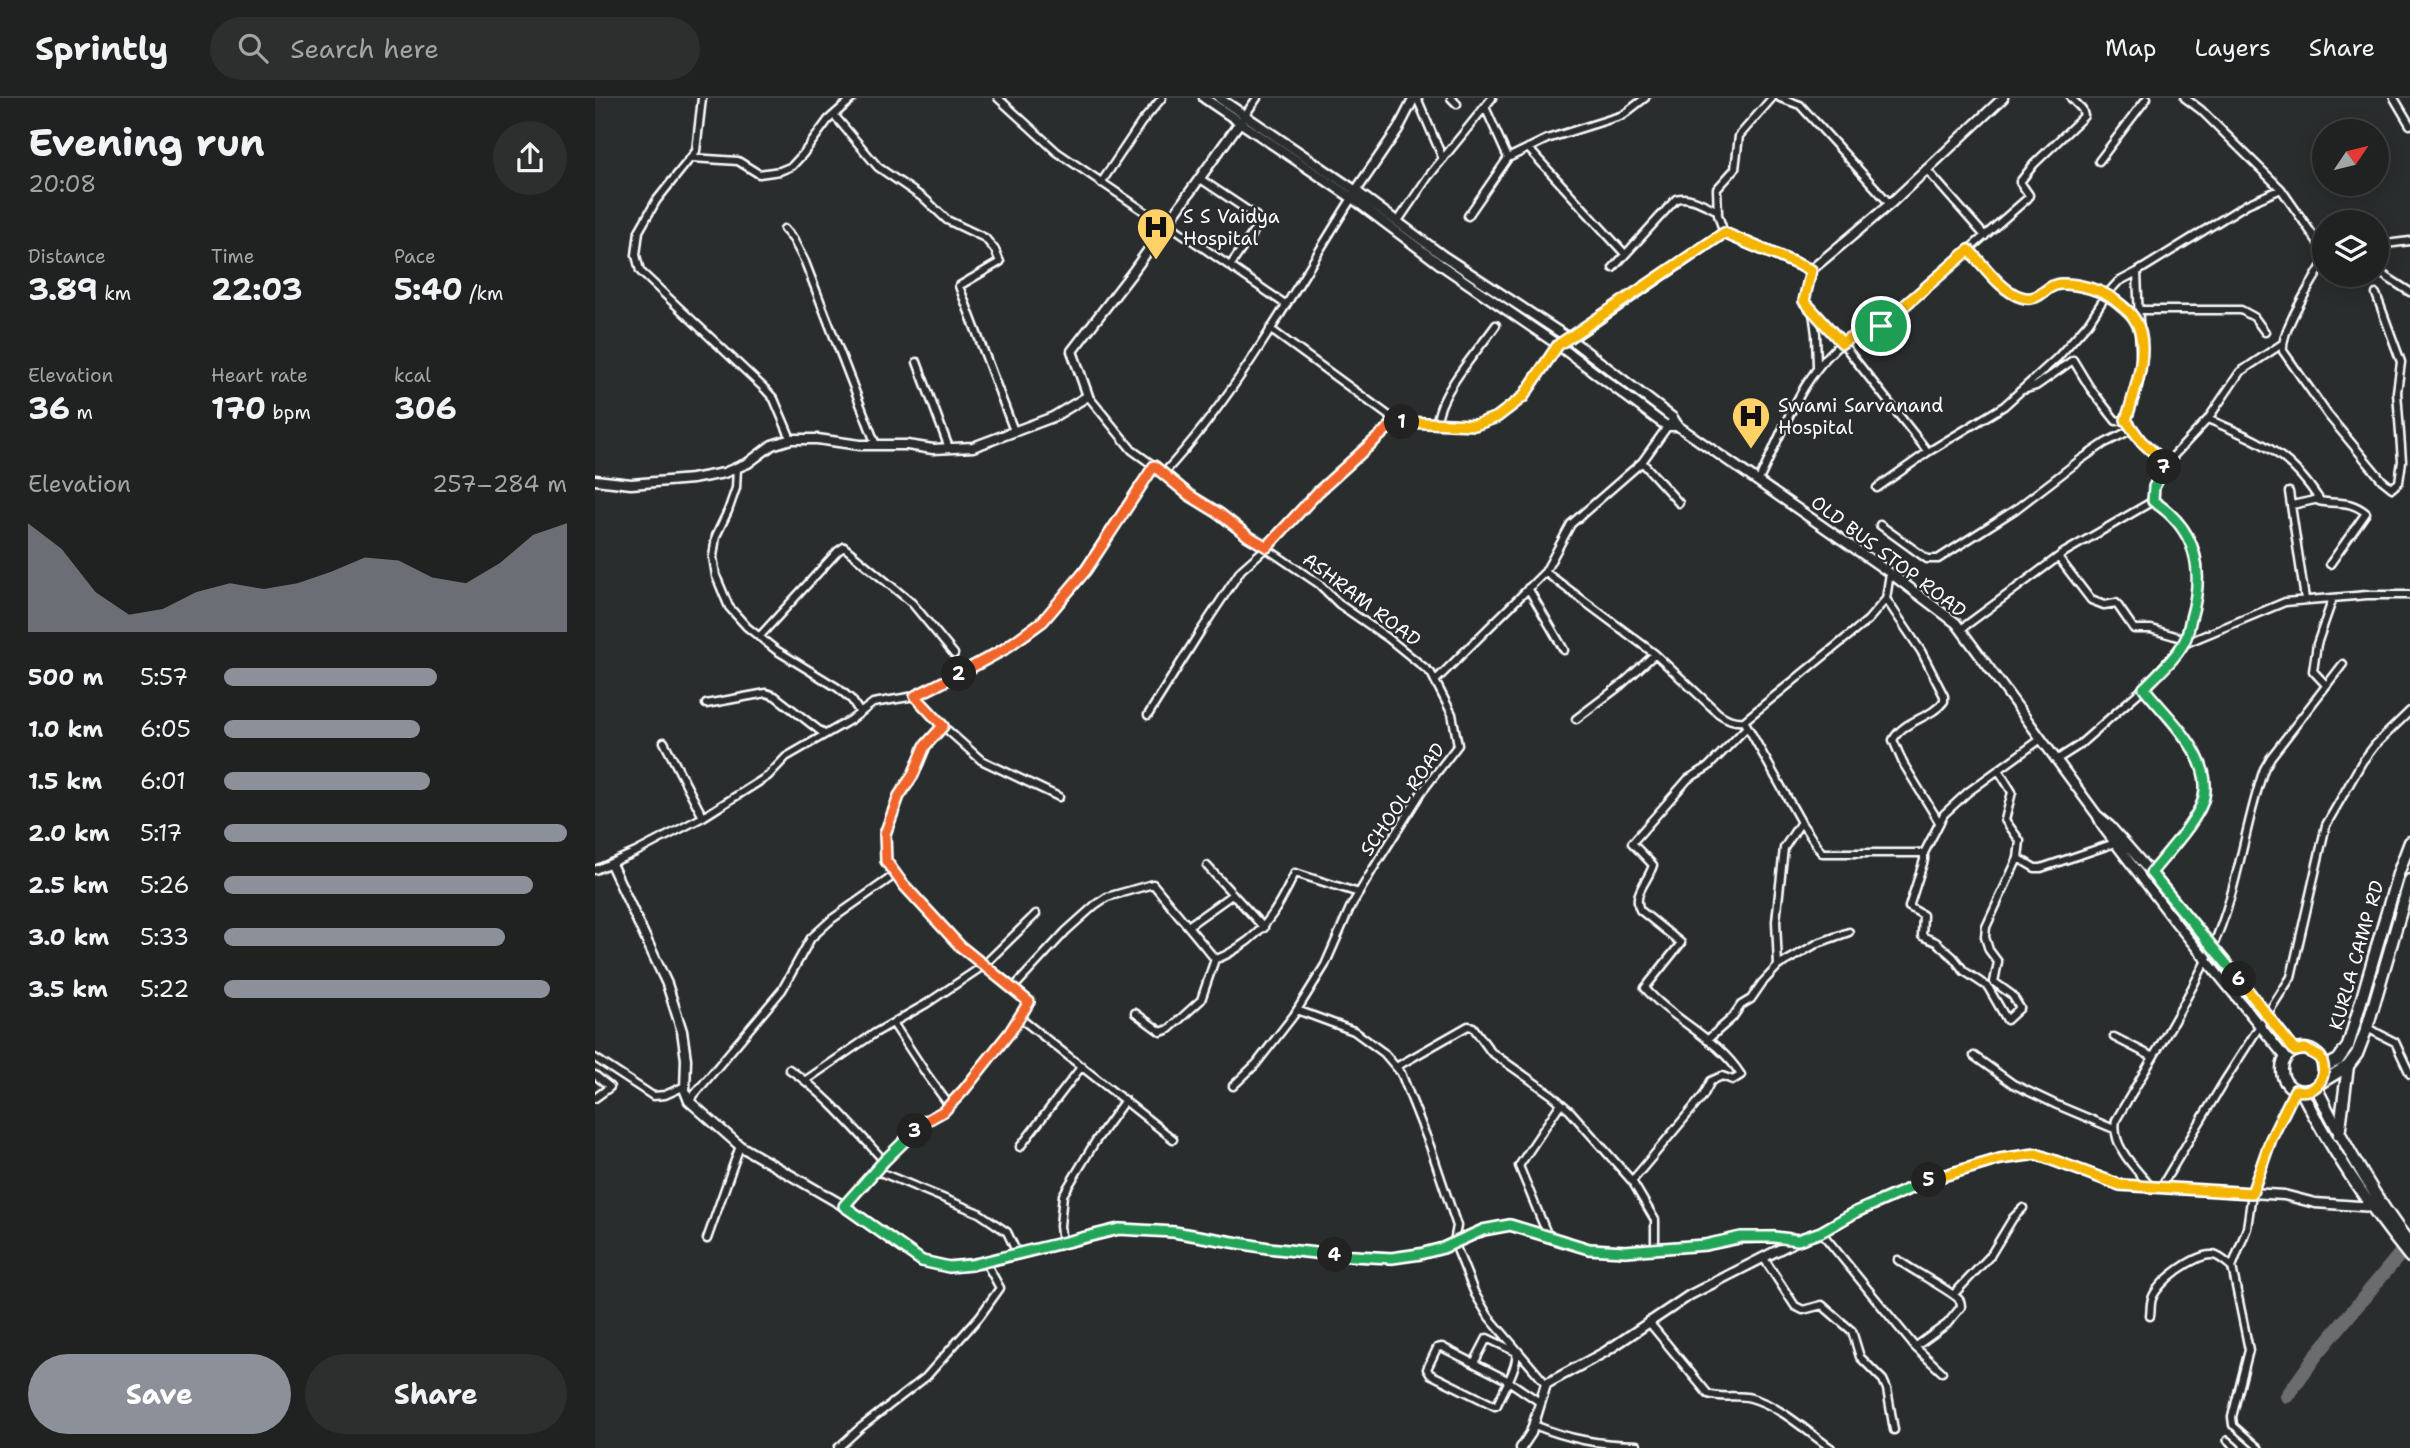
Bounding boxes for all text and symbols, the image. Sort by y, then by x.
search box [210,17,700,80]
text: Sprintly [35,26,168,71]
icon: search [234,29,272,67]
text: Search here [290,31,439,66]
text: Map [2105,32,2156,64]
text: Layers [2194,32,2271,64]
text: Share [2309,32,2375,64]
text: Evening run [28,117,265,168]
north arrow [2312,119,2389,196]
map controls [2312,119,2389,287]
button: share [493,121,567,195]
text: 20:08 [28,169,96,199]
place label: S S Vaidya Hospital [1183,204,1280,251]
hospital icon: S S Vaidya Hospital [1135,206,1177,261]
button: layers [2312,210,2389,287]
text: Distance [28,244,106,269]
text: Time [211,244,255,269]
text: Pace [394,244,436,269]
text: 3.89 [28,269,98,310]
text: 22:03 [211,269,303,310]
text: 5:40 [394,269,463,310]
text: km [98,281,131,306]
text: /km [463,281,503,306]
pin [1851,296,1911,356]
icon: arrive [1862,307,1900,345]
text: Elevation [28,363,113,388]
text: Heart rate [211,363,308,388]
text: kcal [394,363,431,388]
text: 36 [28,388,70,429]
text: 170 [211,388,266,429]
text: 306 [394,388,457,429]
place label: Swami Sarvanand Hospital [1778,393,1943,440]
hospital icon: Swami Sarvanand Hospital [1730,395,1772,450]
text: m [70,400,93,425]
text: bpm [266,400,311,425]
pin: 1 [1385,404,1419,440]
text: 1 [1397,409,1406,434]
pin: 7 [2147,450,2181,484]
text: 7 [2157,454,2170,479]
text: Elevation [28,469,131,499]
text: 257–284 m [432,469,567,499]
street label: OLD BUS STOP ROAD [1806,490,1972,623]
street label: ASHRAM ROAD [1298,547,1426,652]
pin: 2 [941,656,977,692]
text: 2 [952,661,965,686]
text: 500 m [28,662,103,692]
text: 5:57 [140,662,188,692]
text: 1.0 km [28,714,103,744]
text: 6:05 [140,714,191,744]
street label: SCHOOL ROAD [1354,738,1451,861]
text: 1.5 km [28,766,102,796]
text: 6:01 [140,766,186,796]
text: 2.0 km [28,818,110,848]
text: 5:17 [140,818,182,848]
text: 2.5 km [28,870,109,900]
text: 5:26 [140,870,190,900]
street label: KURLA CAMP RD [2323,877,2390,1033]
text: 3.0 km [28,922,109,952]
text: 5:33 [140,922,189,952]
pin: 6 [2221,962,2257,996]
text: 6 [2232,966,2245,991]
text: 3.5 km [28,974,108,1004]
text: 5:22 [140,974,189,1004]
pin: 3 [897,1114,933,1148]
text: 3 [908,1118,921,1143]
pin: 5 [1911,1162,1947,1198]
text: 5 [1923,1167,1934,1192]
pin: 4 [1317,1238,1353,1272]
text: 4 [1328,1242,1341,1267]
button: Save [28,1354,291,1434]
button: Share [305,1354,567,1434]

